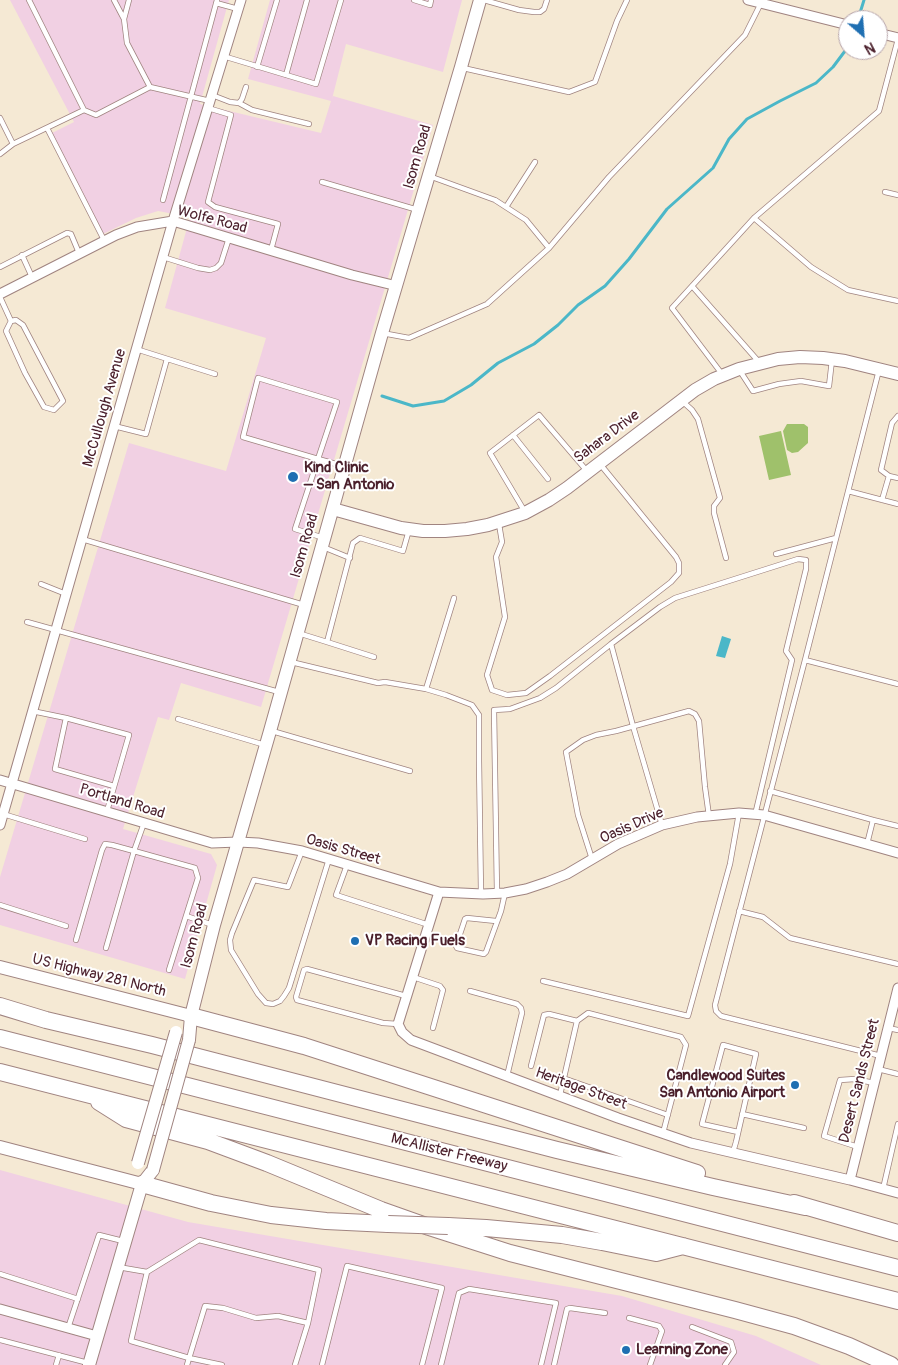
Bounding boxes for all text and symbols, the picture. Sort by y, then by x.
north arrow [838,10,888,60]
text: N [862,38,878,58]
street label: Isom Road [400,123,436,191]
street label: Wolfe Road [175,202,249,238]
street label: McCullough Avenue [80,347,130,469]
street label: Sahara Drive [571,407,643,467]
place label: Kind Clinic – San Antonio [304,459,394,494]
marker: Kind Clinic – San Antonio [286,470,300,484]
street label: Isom Road [287,512,323,580]
street label: Portland Road [77,781,167,823]
street label: Oasis Drive [597,804,667,848]
street label: Oasis Street [304,831,382,869]
street label: Isom Road [178,902,212,970]
place label: VP Racing Fuels [365,932,465,950]
marker: VP Racing Fuels [349,935,361,947]
street label: US Highway 281 North [30,951,168,1001]
street label: Desert Sands Street [836,1017,884,1145]
street label: Heritage Street [533,1064,629,1114]
place label: Candlewood Suites San Antonio Airport [659,1067,785,1102]
marker: Candlewood Suites San Antonio Airport [789,1079,801,1091]
street label: McAllister Freeway [389,1130,509,1176]
place label: Learning Zone [636,1341,728,1359]
marker: Learning Zone [620,1344,632,1356]

